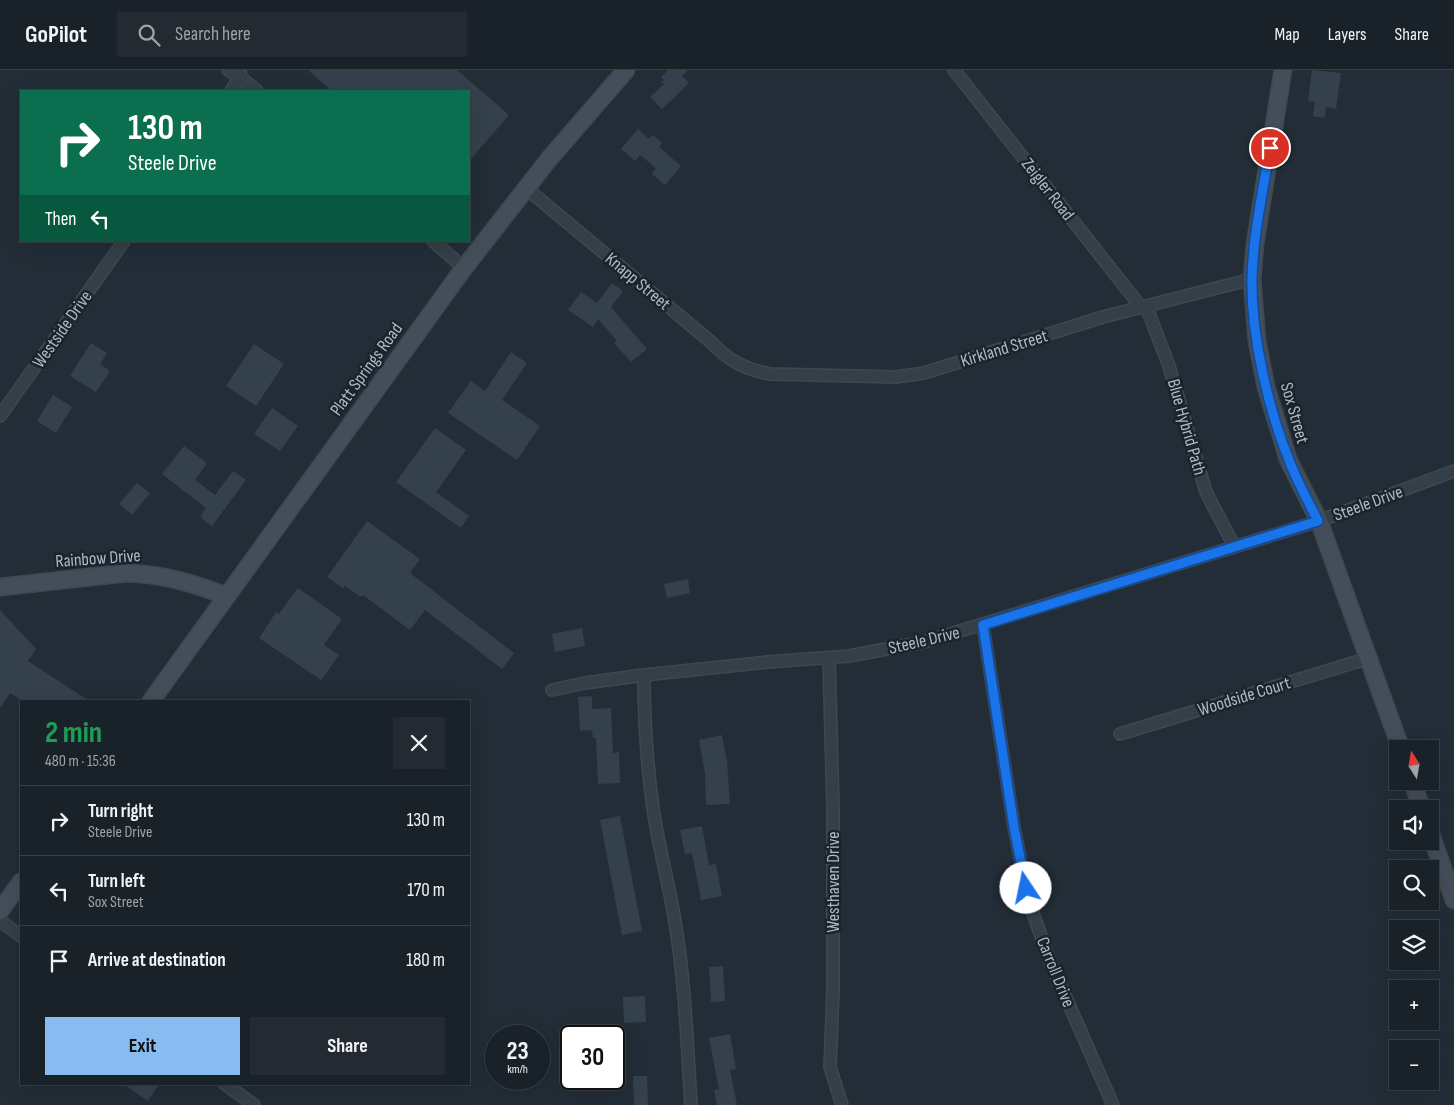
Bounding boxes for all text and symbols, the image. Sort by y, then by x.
search box [117,12,467,57]
text: GoPilot [25,20,87,49]
icon: search [135,21,163,49]
text: Search here [175,23,251,46]
text: Map [1275,24,1300,45]
text: Layers [1328,24,1367,45]
text: Share [1395,24,1429,45]
text: 130 m [128,107,203,150]
icon: right [45,110,110,175]
pin [1249,127,1291,169]
icon: arrive [1256,134,1284,162]
text: Steele Drive [128,150,216,177]
street label: Zeigler Road [1017,154,1078,225]
icon: left [86,205,114,233]
text: Then [45,208,76,231]
street label: Knapp Street [601,248,675,315]
street label: Westside Drive [28,287,97,372]
street label: Platt Springs Road [326,319,407,420]
street label: Kirkland Street [958,325,1051,372]
street label: Blue Hybrid Path [1163,377,1210,478]
street label: Sox Street [1276,380,1313,447]
street label: Steele Drive [1331,481,1406,526]
street label: Rainbow Drive [55,545,141,572]
street label: Steele Drive [886,622,962,659]
street label: Woodside Court [1195,672,1293,721]
text: 2 min [45,715,102,751]
button: close [393,717,445,769]
north arrow [1389,740,1439,790]
map controls [1389,740,1439,1090]
text: 480 m · 15:36 [45,752,116,771]
text: Turn right [88,800,153,823]
button: sound [1389,800,1439,850]
icon: right [45,807,73,835]
text: 130 m [407,809,445,832]
text: Steele Drive [88,823,152,842]
street label: Westhaven Drive [823,831,844,933]
button: search [1389,860,1439,910]
position arrow [999,861,1051,913]
text: Turn left [88,870,145,893]
icon: left [45,877,73,905]
text: 170 m [407,879,445,902]
text: Sox Street [88,893,144,912]
button: layers [1389,920,1439,970]
street label: Carroll Drive [1032,934,1079,1010]
icon: arrive [45,947,73,975]
text: Arrive at destination [88,949,226,972]
text: 180 m [406,949,445,972]
button: + [1389,980,1439,1030]
button: Exit [45,1017,240,1075]
button: Share [250,1017,445,1075]
speed limit sign: 30 [560,1025,625,1090]
text: 23 [506,1036,529,1067]
button: − [1389,1040,1439,1090]
text: km/h [507,1062,528,1077]

